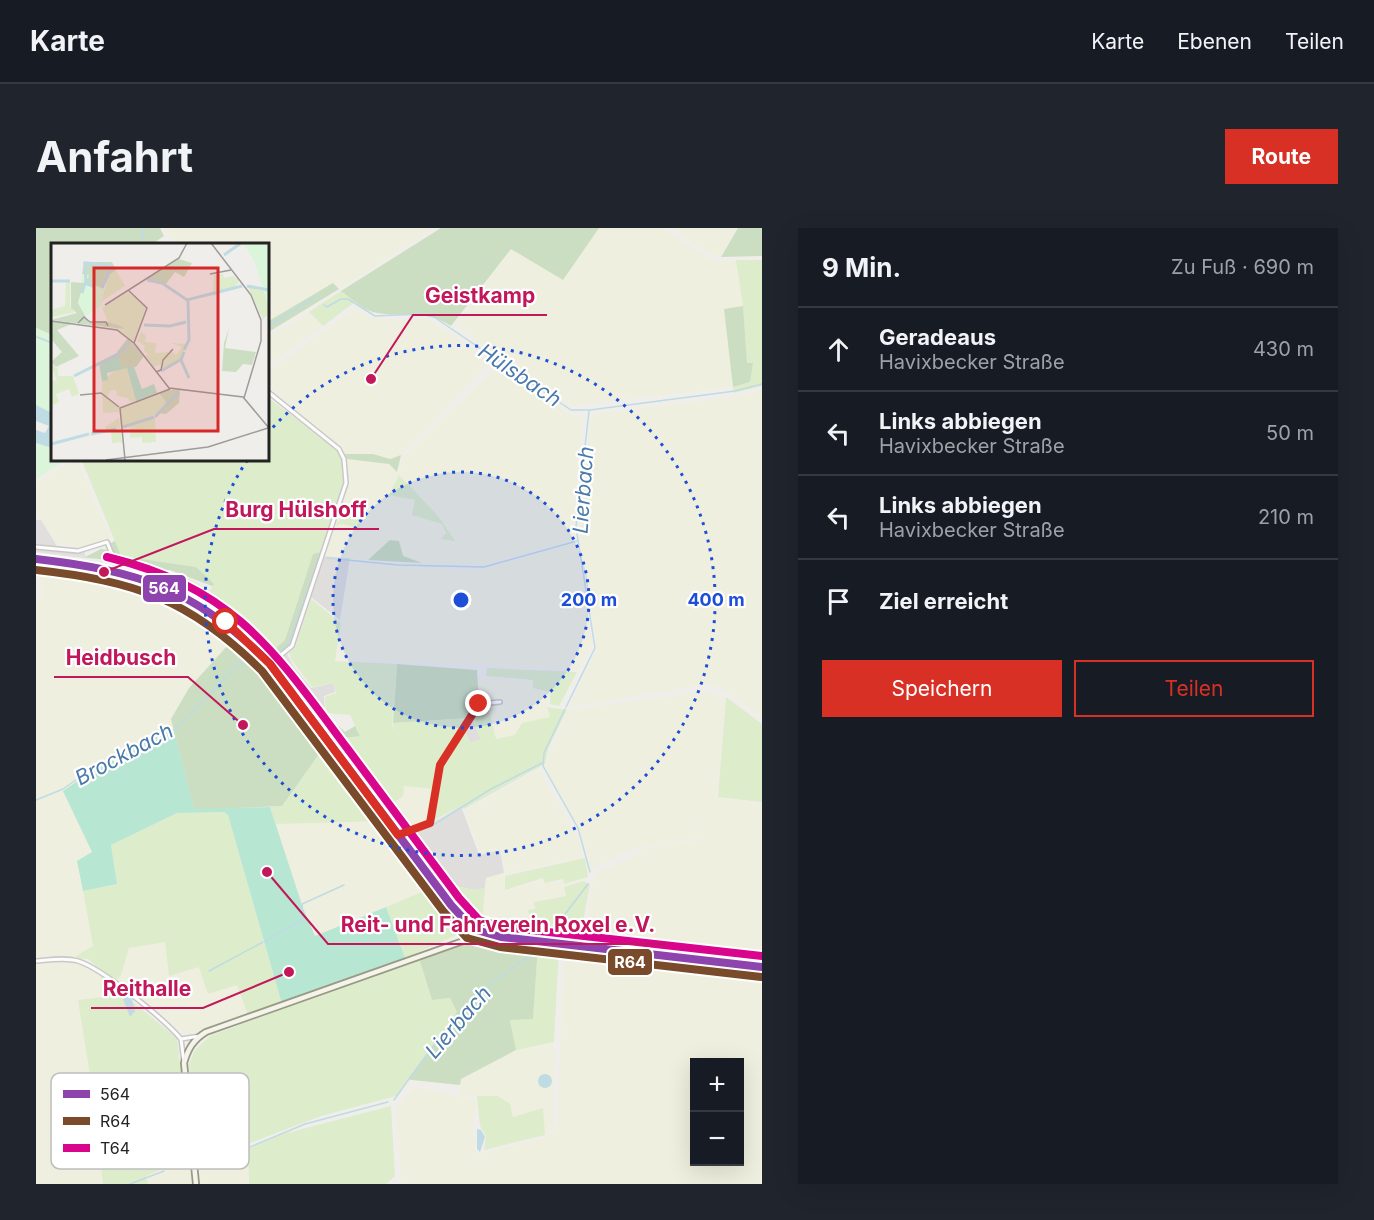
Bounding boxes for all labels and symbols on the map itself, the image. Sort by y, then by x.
inset map [51,243,268,460]
callout: Geistkamp [413,276,547,315]
text: Geistkamp [425,283,535,308]
water label: Hülsbach [474,338,566,412]
water label: Lierbach [567,445,599,535]
callout: Burg Hülshoff [214,490,379,529]
text: Burg Hülshoff [225,497,367,522]
line badge: 564 [142,574,187,603]
text: 564 [148,578,180,598]
text: 200 m [561,589,617,610]
text: 400 m [687,589,745,610]
centre of rings [451,590,471,610]
route start [212,608,238,634]
callout: Heidbusch [54,638,188,677]
text: Heidbusch [66,645,176,670]
route end [465,690,491,716]
water label: Brockbach [71,718,177,790]
callout: Reit- und Fahrverein Roxel e.V. [328,905,667,944]
text: Reit- und Fahrverein Roxel e.V. [341,912,655,937]
line badge: R64 [607,948,653,976]
text: R64 [614,952,646,972]
callout: Reithalle [91,969,203,1008]
text: Reithalle [103,976,191,1001]
water label: Lierbach [420,981,496,1063]
legend [51,1073,249,1169]
text: 564 [100,1084,130,1104]
text: R64 [100,1111,131,1131]
text: T64 [100,1138,130,1158]

